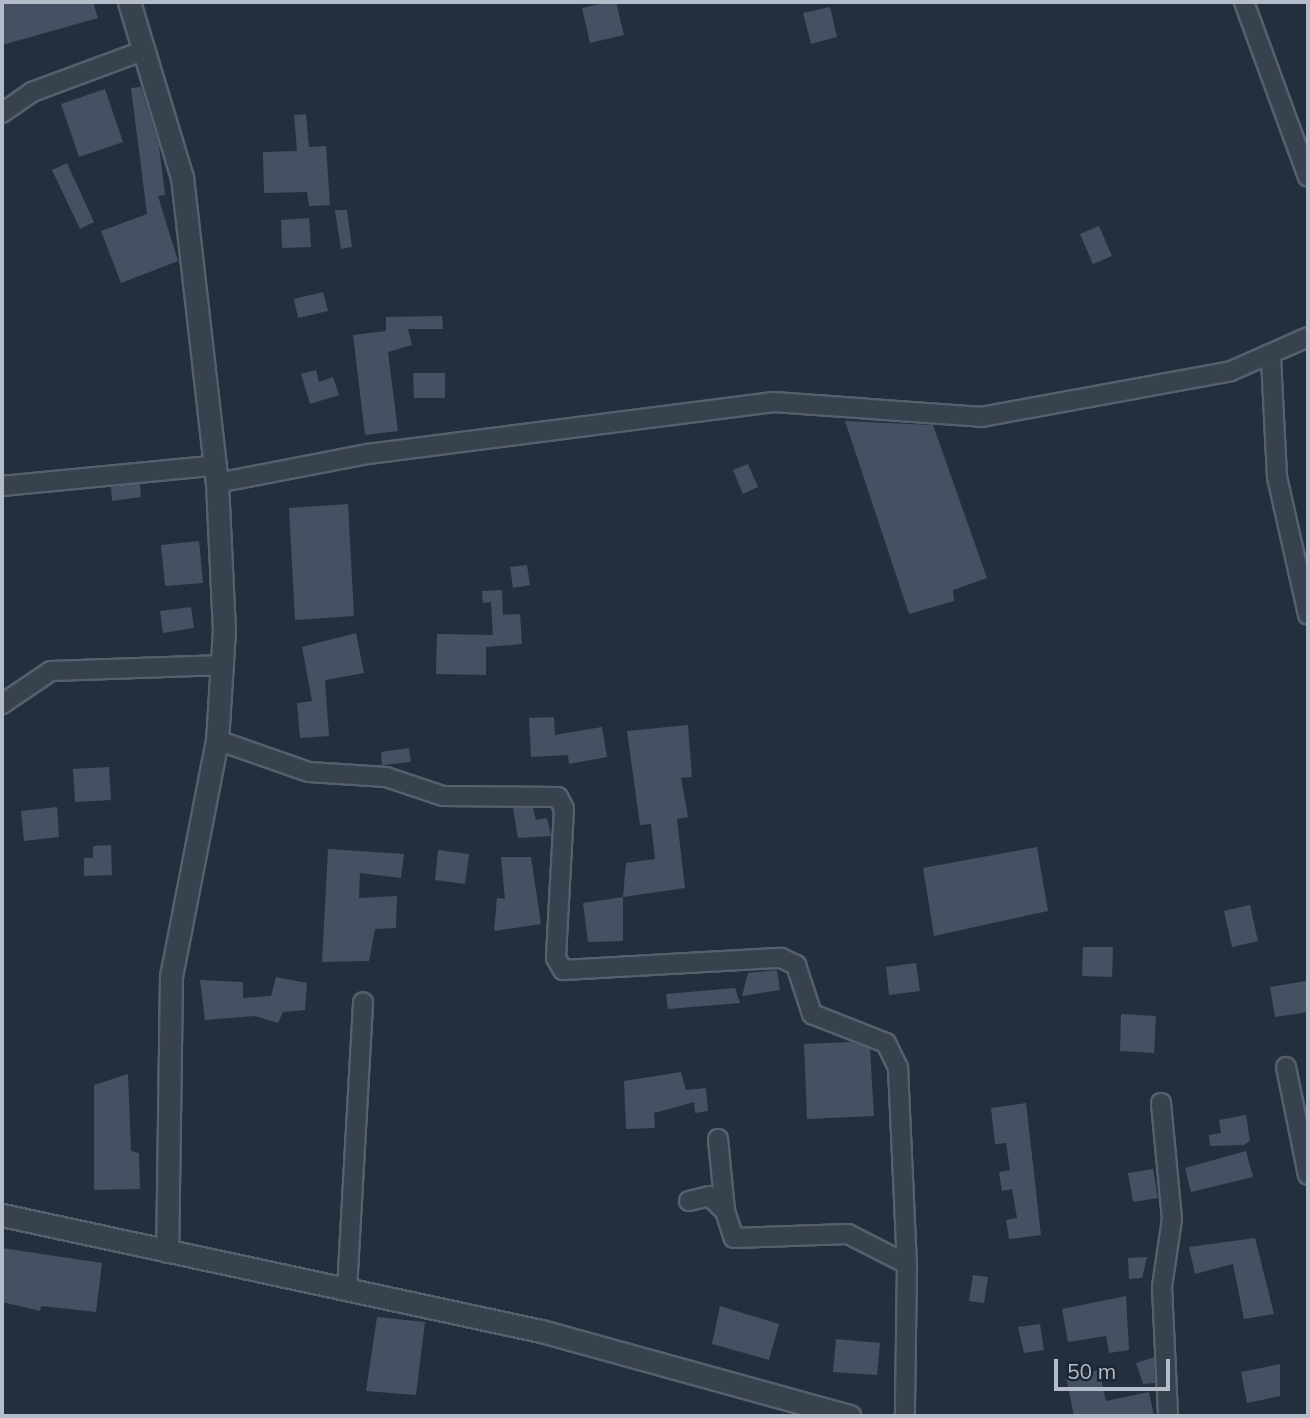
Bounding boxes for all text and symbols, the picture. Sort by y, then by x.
scale bar [1058,1344,1174,1388]
text: 50 m [1067,1358,1116,1384]

